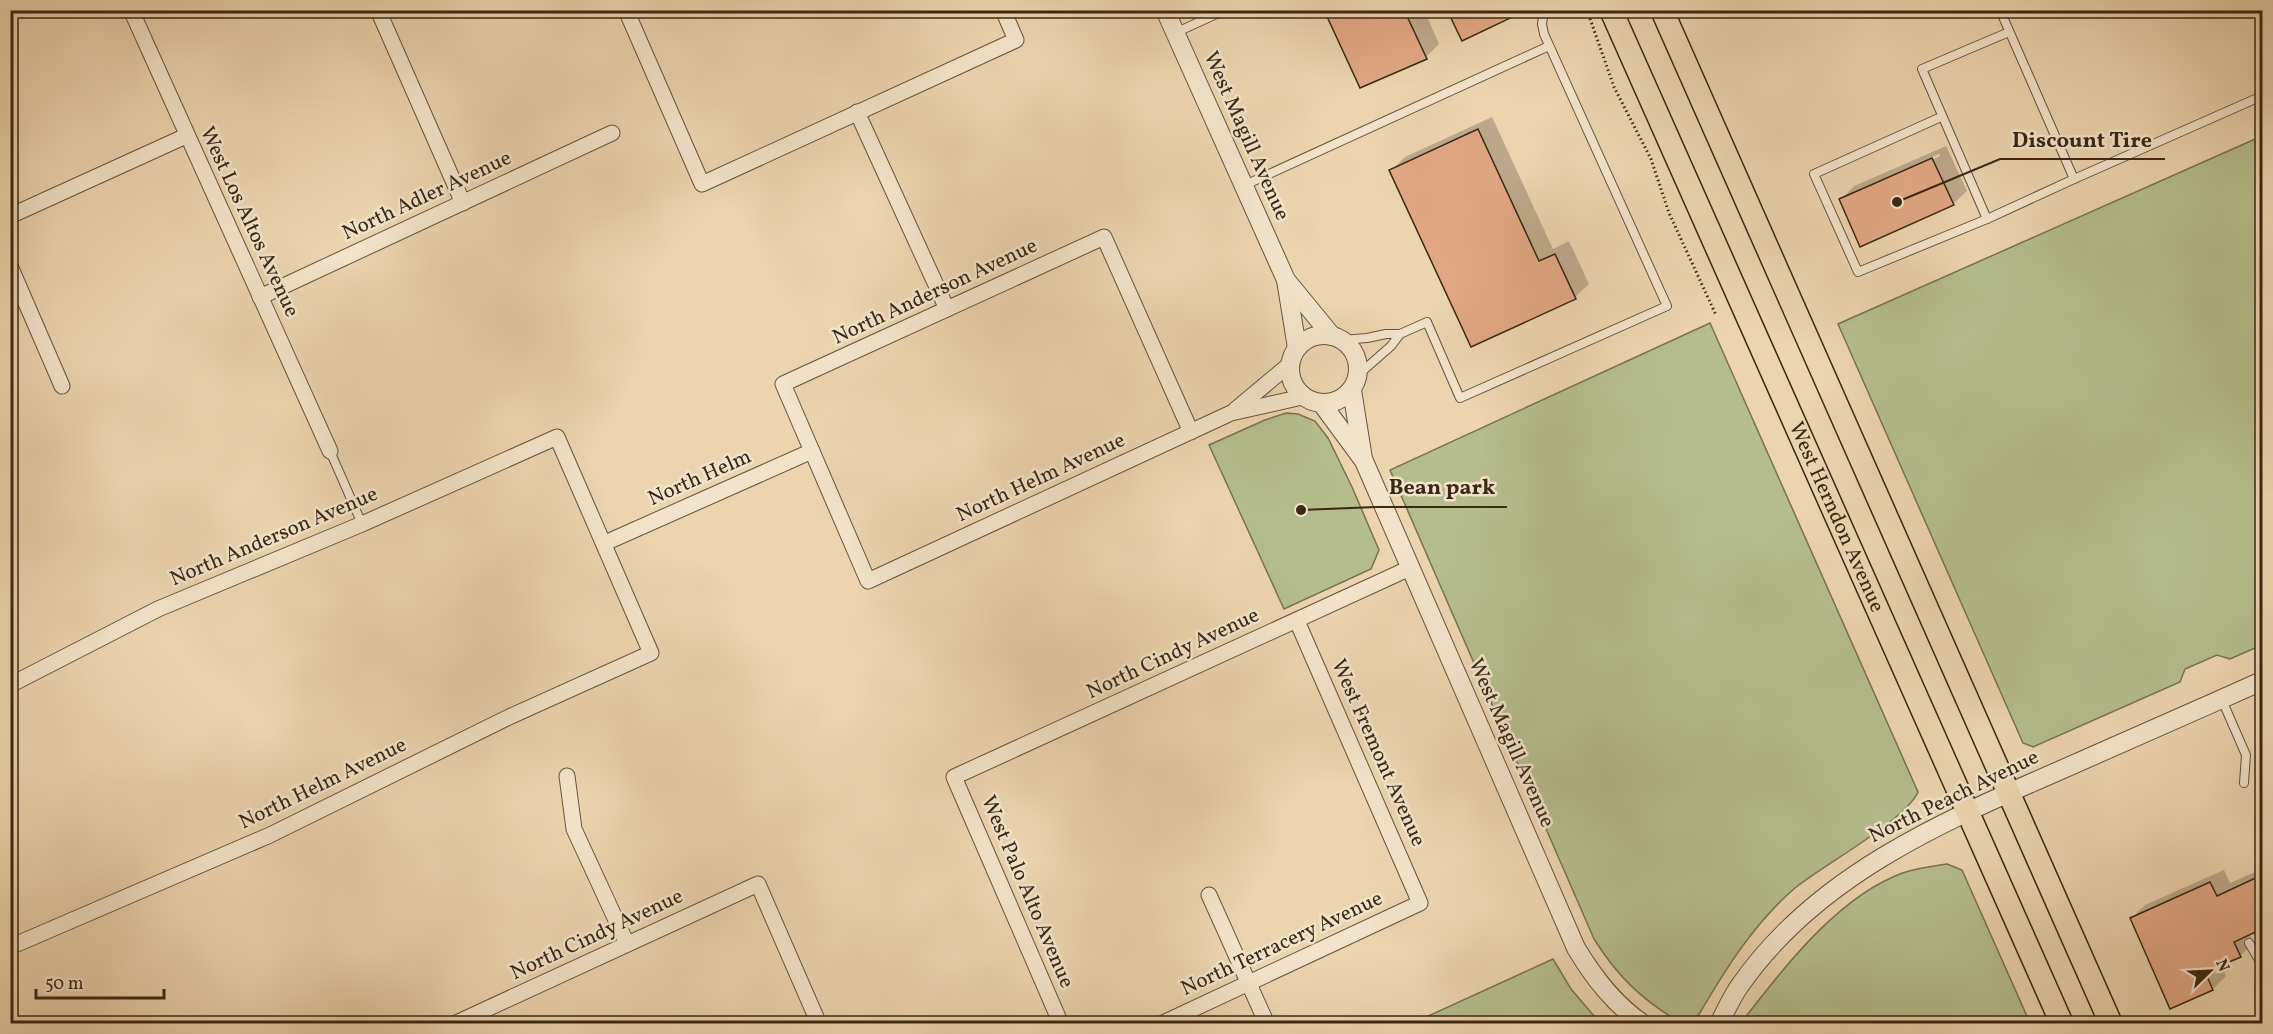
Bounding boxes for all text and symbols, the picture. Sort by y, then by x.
street label: West Magill Avenue [1196,47,1296,225]
callout: Discount Tire [2000,119,2165,159]
street label: West Los Altos Avenue [192,122,306,322]
text: Discount Tire [2012,126,2152,157]
street label: North Adler Avenue [338,144,516,248]
street label: North Anderson Avenue [828,232,1042,352]
street label: West Herndon Avenue [1782,417,1892,617]
street label: North Helm Avenue [952,426,1130,530]
street label: North Helm [644,442,756,514]
callout: Bean park [1376,467,1507,507]
text: Bean park [1389,473,1495,504]
street label: North Anderson Avenue [166,480,382,594]
street label: North Cindy Avenue [1082,601,1264,707]
street label: West Magill Avenue [1461,654,1561,832]
street label: West Fremont Avenue [1324,655,1432,851]
street label: North Helm Avenue [234,731,412,837]
street label: North Peach Avenue [1864,743,2044,851]
street label: West Palo Alto Avenue [973,791,1081,993]
street label: North Cindy Avenue [506,882,688,988]
street label: North Terracery Avenue [1176,884,1388,1004]
north arrow [2180,941,2240,1001]
text: N [2209,956,2234,976]
scale bar [36,962,164,1000]
text: 50 m [45,972,84,997]

